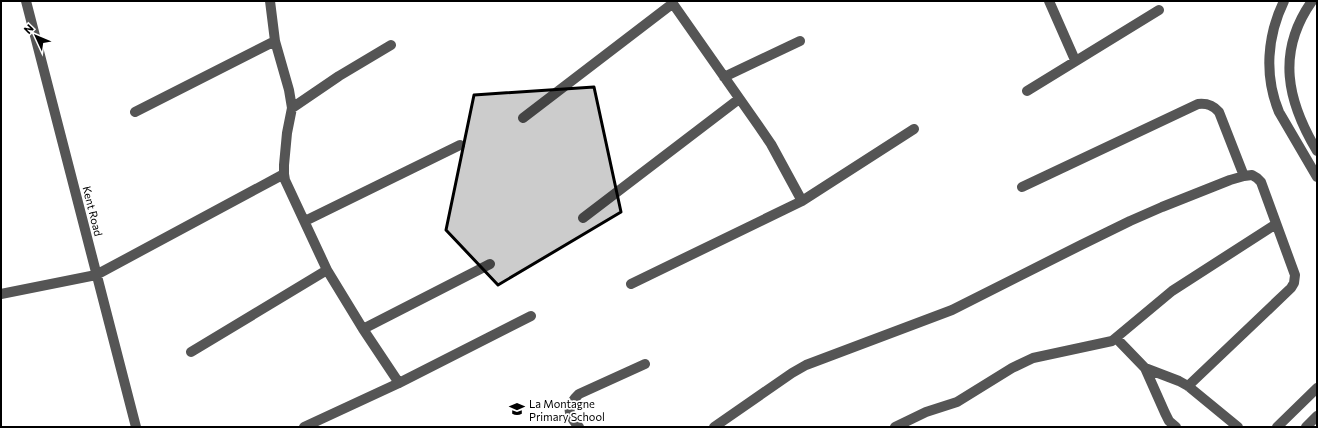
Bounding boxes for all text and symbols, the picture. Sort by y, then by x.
north arrow [16,16,56,56]
text: N [21,21,36,36]
street label: Kent Road [80,184,106,238]
place label: La Montagne Primary School [529,397,605,423]
school or university icon: La Montagne Primary School [508,400,526,418]

